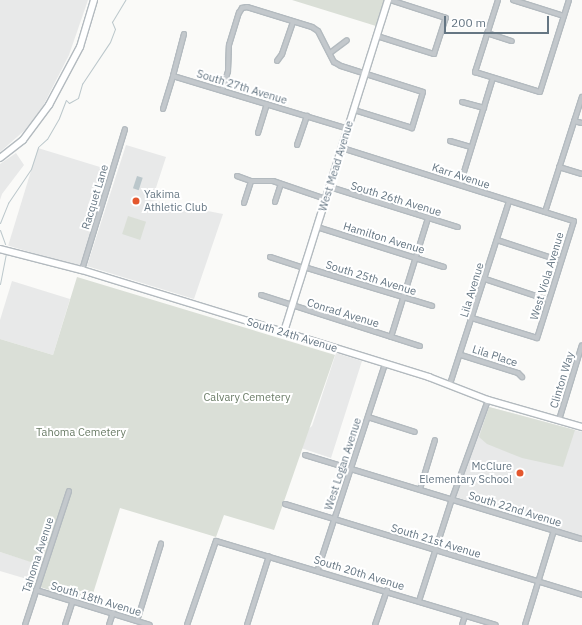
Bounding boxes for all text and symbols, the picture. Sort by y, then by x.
scale bar [446,8,551,34]
text: 200 m [451,15,486,30]
street label: South 27th Avenue [195,67,289,107]
street label: West Mead Avenue [316,119,356,213]
street label: Karr Avenue [430,160,492,192]
street label: Racquet Lane [79,163,111,231]
street label: South 26th Avenue [349,179,443,219]
place label: Yakima Athletic Club [144,188,207,214]
marker: Yakima Athletic Club [131,196,141,206]
street label: Hamilton Avenue [342,219,426,257]
street label: West Viola Avenue [527,230,567,322]
street label: South 25th Avenue [324,258,418,298]
street label: Lila Avenue [457,261,487,319]
street label: Conrad Avenue [305,296,381,330]
street label: South 24th Avenue [245,315,339,355]
street label: Lila Place [471,342,519,370]
street label: Clinton Way [547,350,577,410]
park label: Calvary Cemetery [203,390,291,404]
street label: West Logan Avenue [322,416,364,512]
park label: Tahoma Cemetery [36,425,126,439]
place label: McClure Elementary School [419,460,512,486]
marker: McClure Elementary School [515,468,525,478]
street label: South 22nd Avenue [467,489,563,529]
street label: Tahoma Avenue [20,516,56,594]
street label: South 21st Avenue [390,521,482,561]
street label: South 20th Avenue [312,553,406,593]
street label: South 18th Avenue [49,579,143,619]

